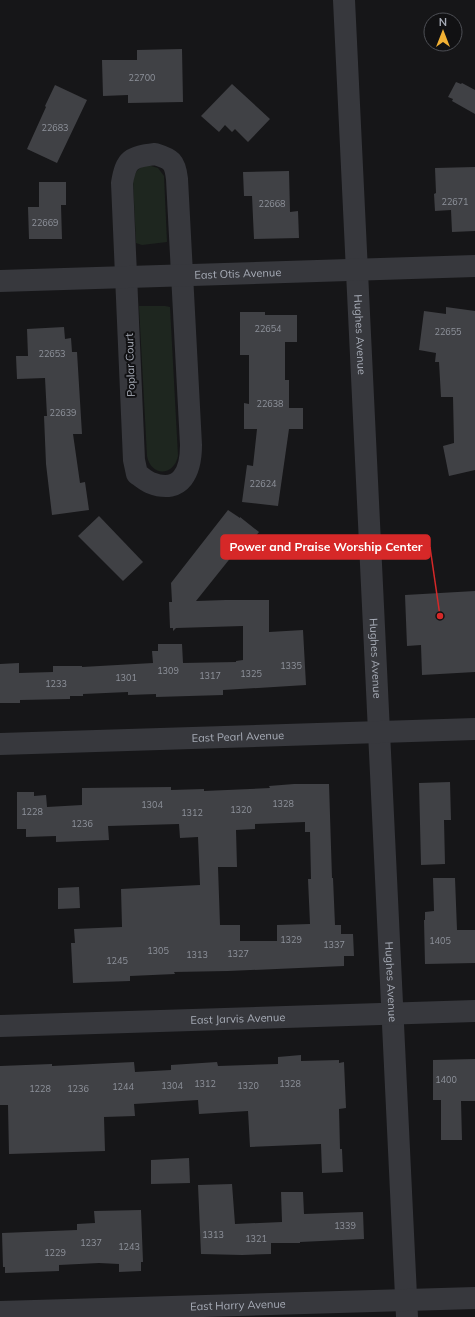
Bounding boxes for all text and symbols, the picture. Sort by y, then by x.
north arrow [423,12,463,52]
text: N [439,15,447,29]
house number: 22700 [128,72,156,83]
house number: 22683 [41,122,69,133]
house number: 22671 [441,196,469,207]
house number: 22668 [258,198,286,209]
house number: 22669 [31,217,59,228]
street label: East Otis Avenue [194,265,282,282]
street label: Hughes Avenue [351,294,369,375]
house number: 22654 [254,323,282,334]
house number: 22655 [434,326,462,337]
street label: Poplar Court [122,333,138,397]
house number: 22653 [38,348,66,359]
house number: 22638 [256,398,284,409]
house number: 22639 [49,407,77,418]
house number: 22624 [249,478,277,489]
callout: Power and Praise Worship Center [221,535,430,559]
text: Power and Praise Worship Center [229,539,423,554]
street label: Hughes Avenue [367,618,384,699]
house number: 1335 [280,660,302,671]
house number: 1309 [157,665,179,676]
house number: 1325 [240,668,262,679]
house number: 1317 [199,670,221,681]
house number: 1301 [115,672,137,683]
house number: 1233 [45,678,67,689]
street label: East Pearl Avenue [191,728,284,745]
house number: 1328 [272,798,294,809]
house number: 1304 [141,799,163,810]
house number: 1320 [230,804,252,815]
house number: 1228 [21,806,43,817]
house number: 1312 [181,807,203,818]
house number: 1236 [71,818,93,829]
house number: 1329 [280,934,302,945]
house number: 1405 [429,935,451,946]
house number: 1337 [323,939,345,950]
street label: Hughes Avenue [382,941,400,1022]
house number: 1305 [147,945,169,956]
house number: 1327 [227,948,249,959]
house number: 1313 [186,949,208,960]
house number: 1245 [106,955,128,966]
street label: East Jarvis Avenue [190,1010,286,1027]
house number: 1400 [435,1074,457,1085]
house number: 1312 [194,1078,216,1089]
house number: 1328 [279,1078,301,1089]
house number: 1304 [161,1080,183,1091]
house number: 1320 [237,1080,259,1091]
house number: 1244 [112,1081,134,1092]
house number: 1228 [29,1083,51,1094]
house number: 1236 [67,1083,89,1094]
house number: 1339 [334,1220,356,1231]
house number: 1313 [202,1229,224,1240]
house number: 1321 [245,1233,267,1244]
house number: 1237 [80,1237,102,1248]
house number: 1243 [118,1241,140,1252]
house number: 1229 [44,1247,66,1258]
street label: East Harry Avenue [190,1297,286,1313]

